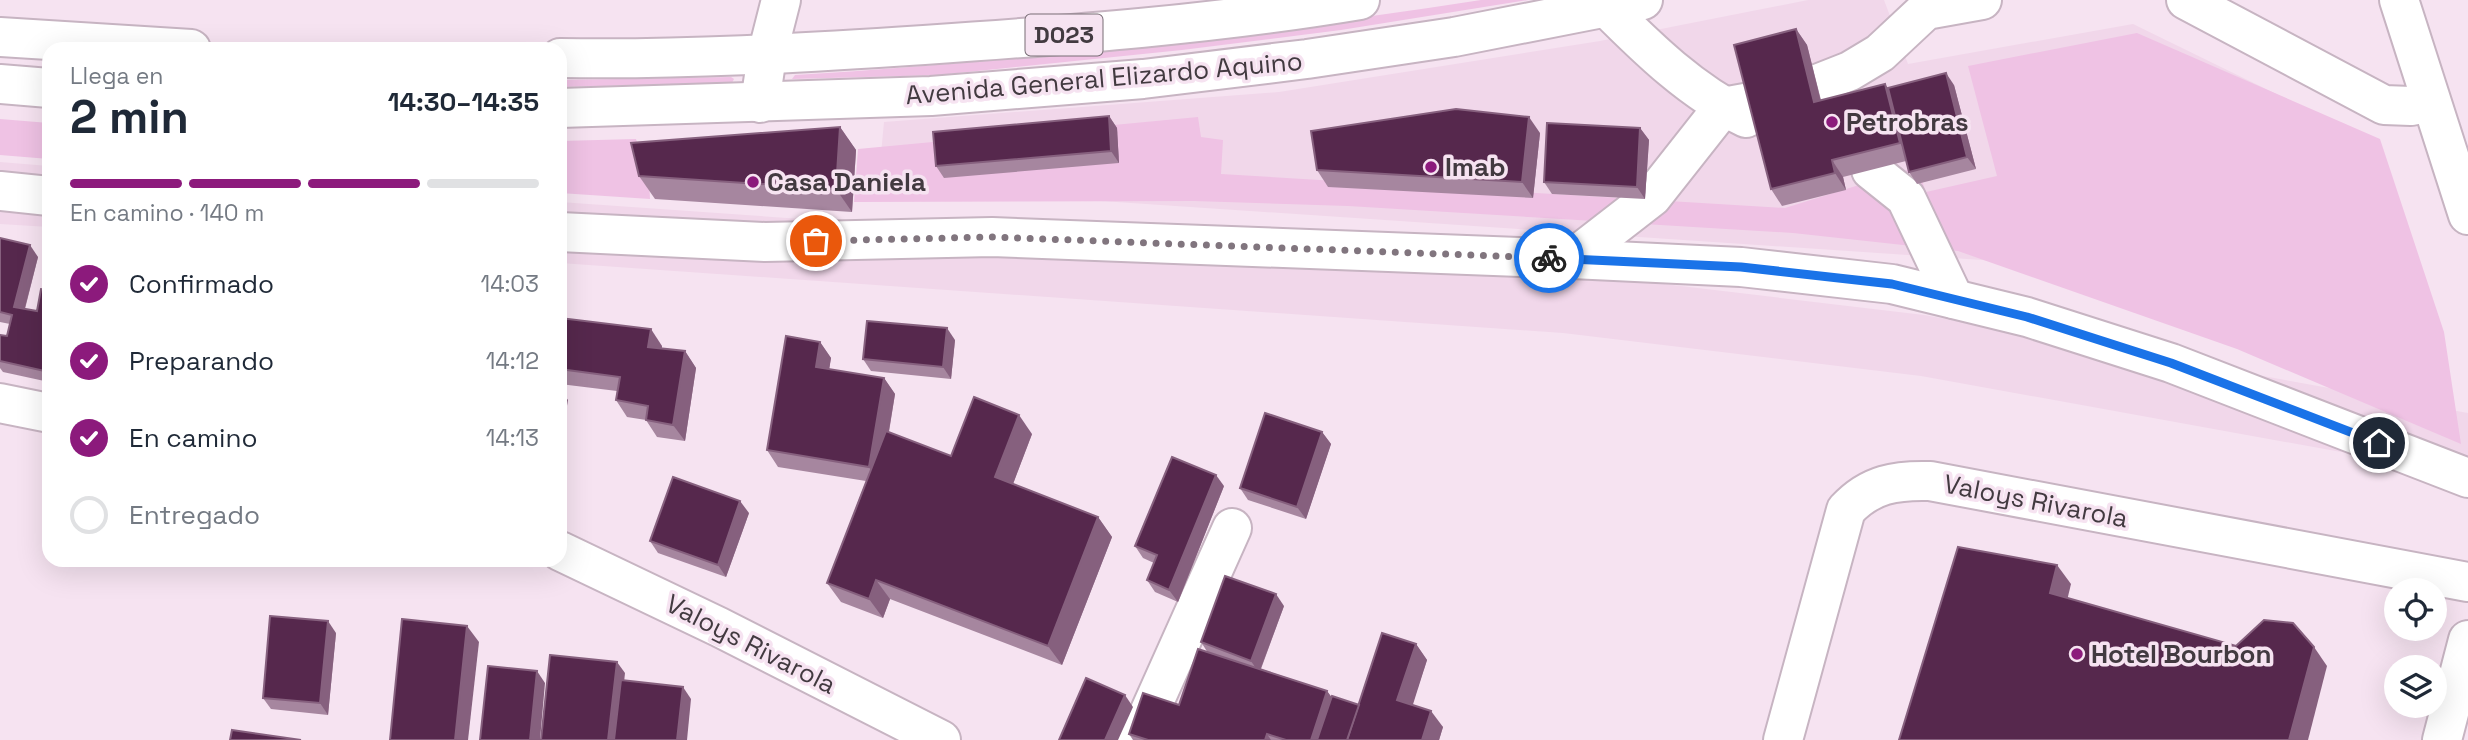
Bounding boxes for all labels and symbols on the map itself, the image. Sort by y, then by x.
road number: D023 [1026,15,1102,56]
street label: Avenida General Elizardo Aquino [904,44,1304,112]
place label: Petrobras [1846,105,1969,139]
marker: Petrobras [1824,114,1840,130]
place label: Imab [1445,150,1506,184]
marker: Imab [1423,159,1439,175]
place label: Casa Daniela [767,165,926,199]
marker: Casa Daniela [745,174,761,190]
pin [786,211,846,271]
courier [1514,223,1584,293]
pin [2349,413,2409,473]
street label: Valoys Rivarola [1941,466,2131,536]
street label: Valoys Rivarola [660,586,842,702]
place label: Hotel Bourbon [2091,637,2271,671]
marker: Hotel Bourbon [2069,646,2085,662]

